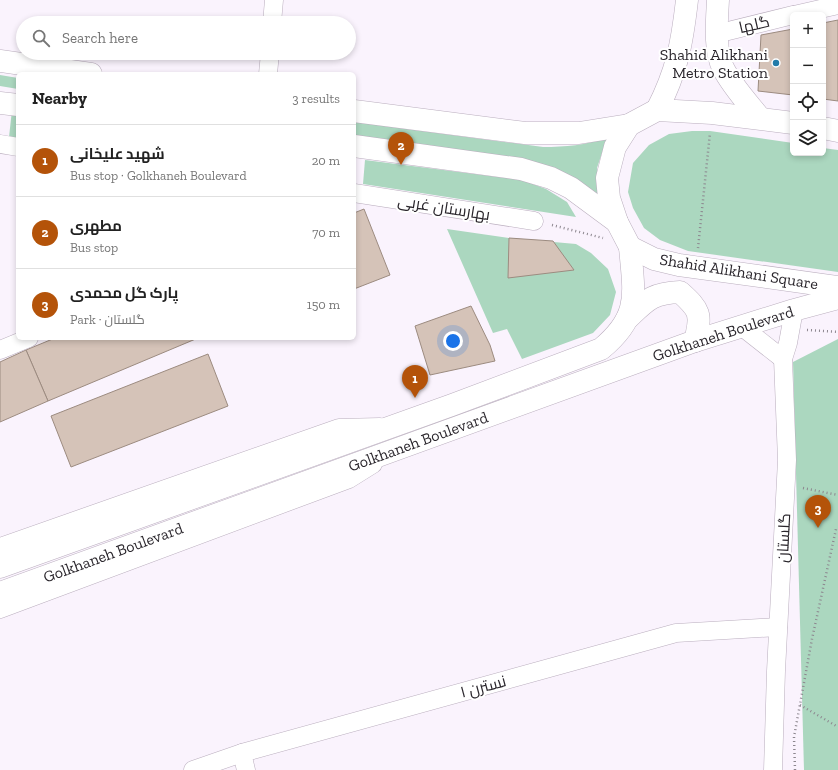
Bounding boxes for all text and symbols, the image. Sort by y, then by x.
street label: گلها [737,12,772,38]
map controls [790,12,826,156]
button: + [790,12,826,48]
search box [16,16,356,60]
icon: search [30,27,52,49]
text: Search here [62,29,138,47]
place label: Shahid Alikhani Metro Station [660,45,769,82]
button: − [790,48,826,84]
marker: Shahid Alikhani Metro Station [771,58,781,68]
button: locate [790,84,826,120]
text: Nearby [32,88,87,108]
text: 3 results [292,91,340,106]
button: layers [790,120,826,156]
pin: 2 [388,132,414,165]
text: شهید علیخانی [70,145,165,163]
text: 1 [42,153,48,168]
text: 20 m [312,153,340,168]
text: Bus stop · Golkhaneh Boulevard [70,168,247,183]
street label: بهارستان غربی [396,191,492,225]
text: مطهری [70,217,122,235]
text: 2 [42,225,48,240]
text: 70 m [312,225,340,240]
text: Bus stop [70,240,118,255]
street label: Shahid Alikhani Square [658,250,819,293]
text: پارک گل محمدی [70,284,178,302]
text: 3 [42,297,48,312]
text: 150 m [307,297,340,312]
street label: Golkhaneh Boulevard [650,302,796,365]
text: Park · گلستان [70,312,145,327]
your location [443,331,463,351]
pin: 1 [402,365,428,398]
street label: Golkhaneh Boulevard [346,407,491,476]
pin: 3 [805,495,831,528]
street label: گلستان [773,513,795,563]
street label: Golkhaneh Boulevard [41,518,186,587]
street label: نسترن ۱ [458,671,508,703]

